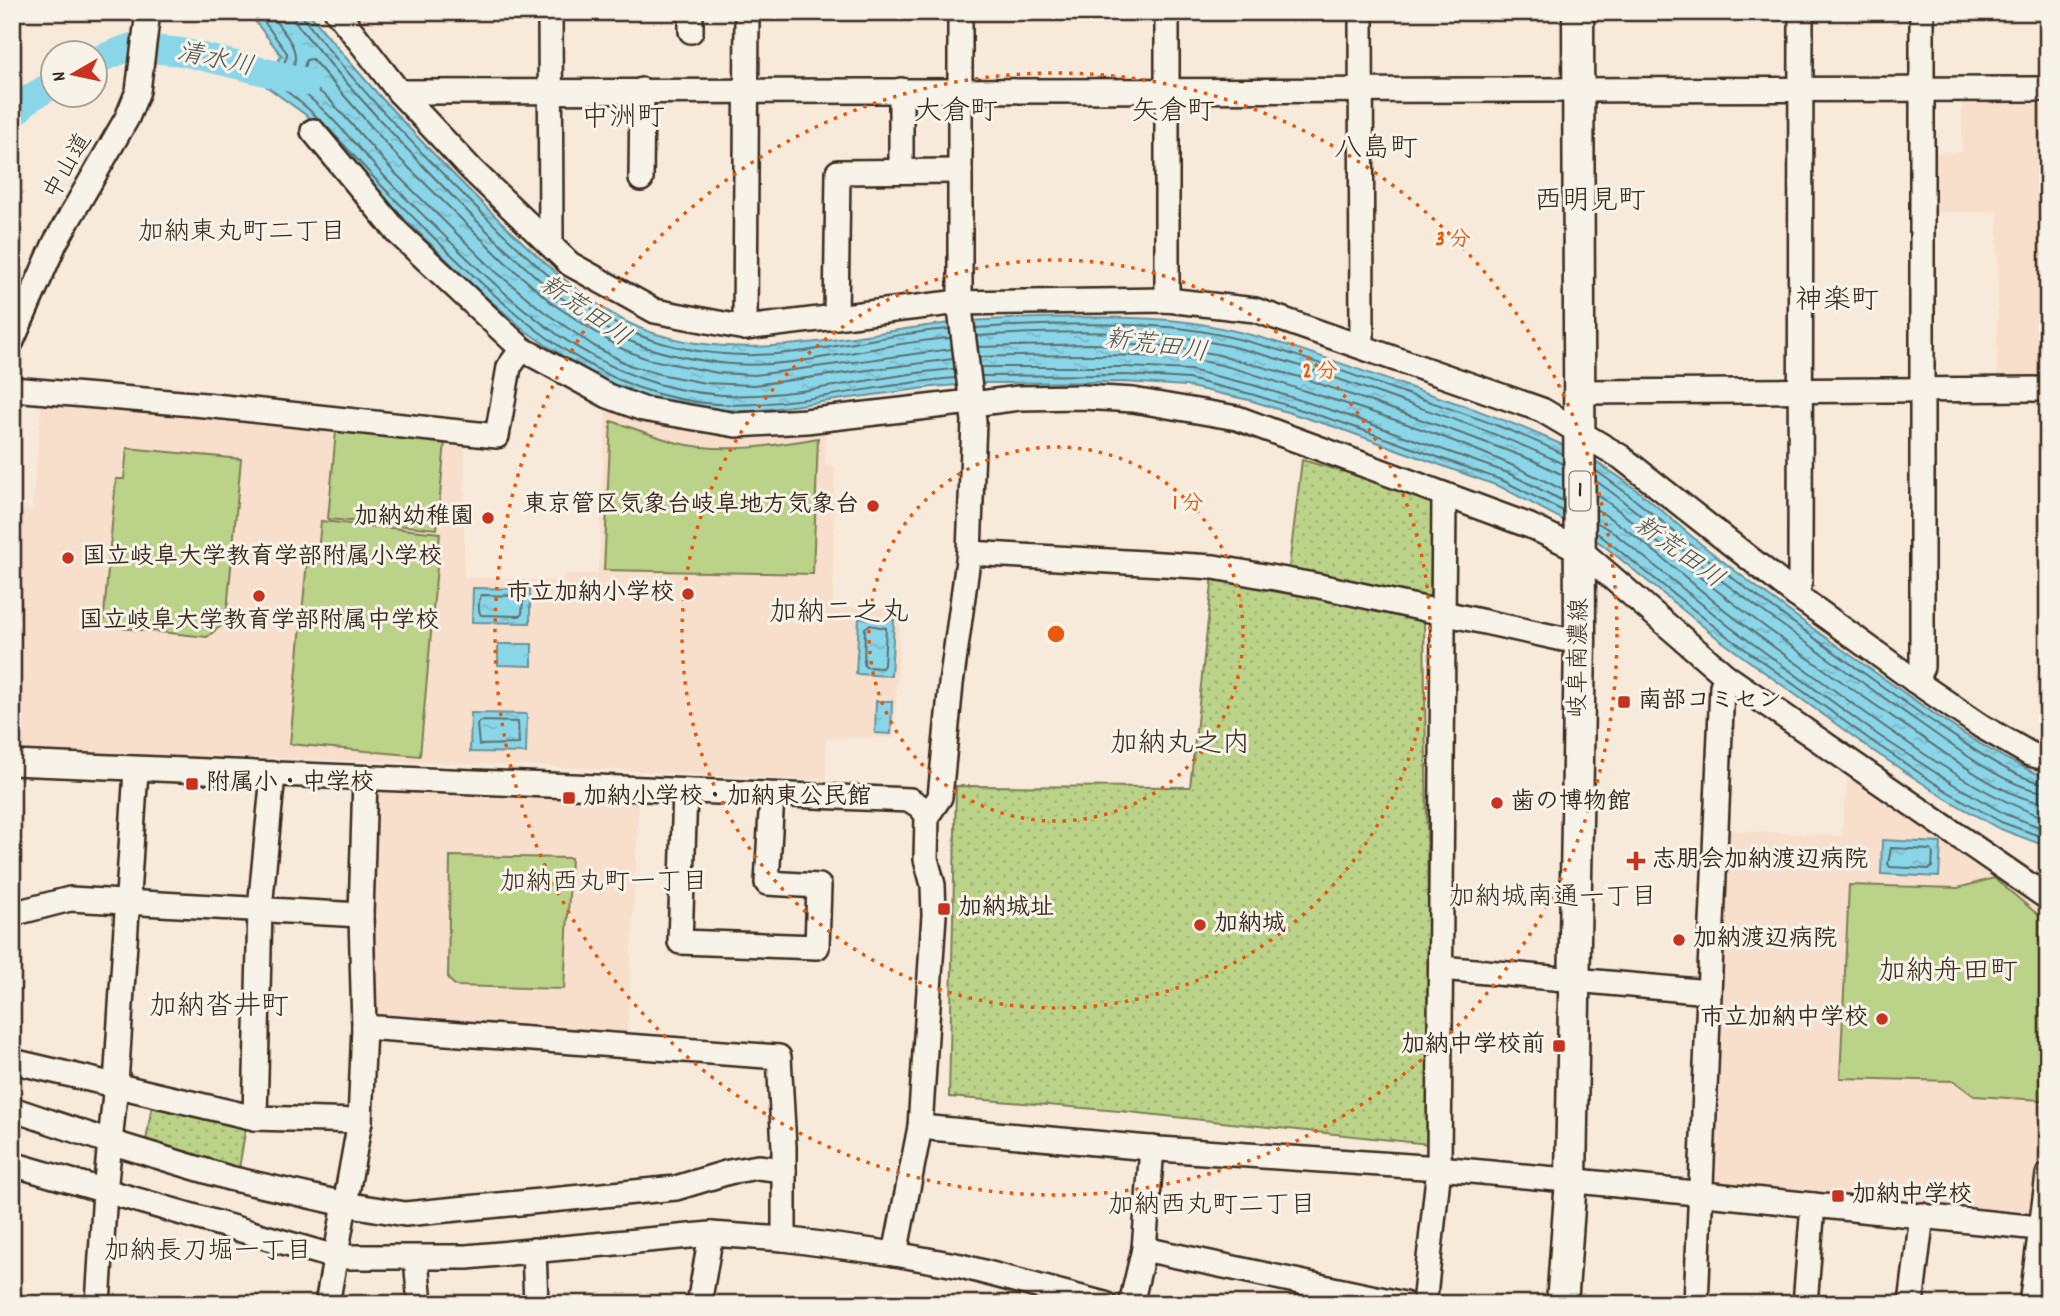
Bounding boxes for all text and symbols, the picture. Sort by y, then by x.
water label: 清水川 [173,35,257,87]
north arrow [38,38,108,108]
text: N [47,69,75,83]
district label: 大倉町 [914,94,998,134]
district label: 矢倉町 [1131,94,1215,134]
district label: 中洲町 [581,100,665,140]
street label: 中山道 [36,127,102,207]
district label: 八島町 [1334,131,1418,171]
district label: 西明見町 [1534,183,1646,223]
district label: 加納東丸町二丁目 [138,215,346,252]
text: 3 分 [1435,226,1471,256]
water label: 新荒田川 [531,267,637,357]
district label: 神楽町 [1795,283,1879,323]
water label: 新荒田川 [1102,321,1210,373]
text: 2 分 [1303,358,1338,388]
road number: 1 [1570,471,1590,510]
place label: 東京管区気象台岐阜地方気象台 [523,489,859,523]
text: 1 分 [1173,490,1203,520]
marker: 東京管区気象台岐阜地方気象台 [865,498,881,514]
place label: 加納幼稚園 [354,501,474,535]
water label: 新荒田川 [1625,507,1731,599]
marker: 加納幼稚園 [480,510,496,526]
place label: 国立岐阜大学教育学部附属小学校 [82,541,442,575]
marker: 国立岐阜大学教育学部附属小学校 [60,550,76,566]
place label: 市立加納小学校 [506,577,674,611]
marker: 市立加納小学校 [680,586,696,602]
marker: 国立岐阜大学教育学部附属中学校 [251,588,267,604]
district label: 加納二之丸 [769,595,909,635]
street label: 岐阜南濃線 [1562,598,1598,718]
place label: 国立岐阜大学教育学部附属中学校 [79,605,439,639]
centre of rings [1044,622,1068,646]
place label: 南部コミセン [1638,685,1782,719]
marker: 南部コミセン [1616,694,1632,710]
district label: 加納丸之内 [1110,726,1250,766]
place label: 附属小・中学校 [206,767,374,801]
marker: 附属小・中学校 [184,776,200,792]
place label: 加納小学校・加納東公民館 [583,781,871,815]
place label: 歯の博物館 [1511,786,1631,820]
marker: 加納小学校・加納東公民館 [561,790,577,806]
marker: 歯の博物館 [1489,795,1505,811]
place label: 志朋会加納渡辺病院 [1652,844,1868,878]
marker: 志朋会加納渡辺病院 [1626,851,1646,871]
district label: 加納西丸町一丁目 [500,865,708,902]
district label: 加納城南通一丁目 [1449,880,1657,917]
place label: 加納城址 [958,892,1054,926]
marker: 加納城址 [936,901,952,917]
place label: 加納城 [1214,908,1286,942]
marker: 加納城 [1192,917,1208,933]
place label: 加納渡辺病院 [1693,923,1837,957]
marker: 加納渡辺病院 [1671,932,1687,948]
district label: 加納舟田町 [1878,954,2018,994]
district label: 加納沓井町 [149,989,289,1029]
place label: 市立加納中学校 [1700,1002,1868,1036]
marker: 市立加納中学校 [1874,1011,1890,1027]
place label: 加納中学校前 [1401,1029,1545,1063]
marker: 加納中学校前 [1551,1038,1567,1054]
place label: 加納中学校 [1852,1179,1972,1213]
district label: 加納西丸町二丁目 [1108,1188,1316,1225]
marker: 加納中学校 [1830,1188,1846,1204]
district label: 加納長刀堀一丁目 [104,1234,312,1271]

